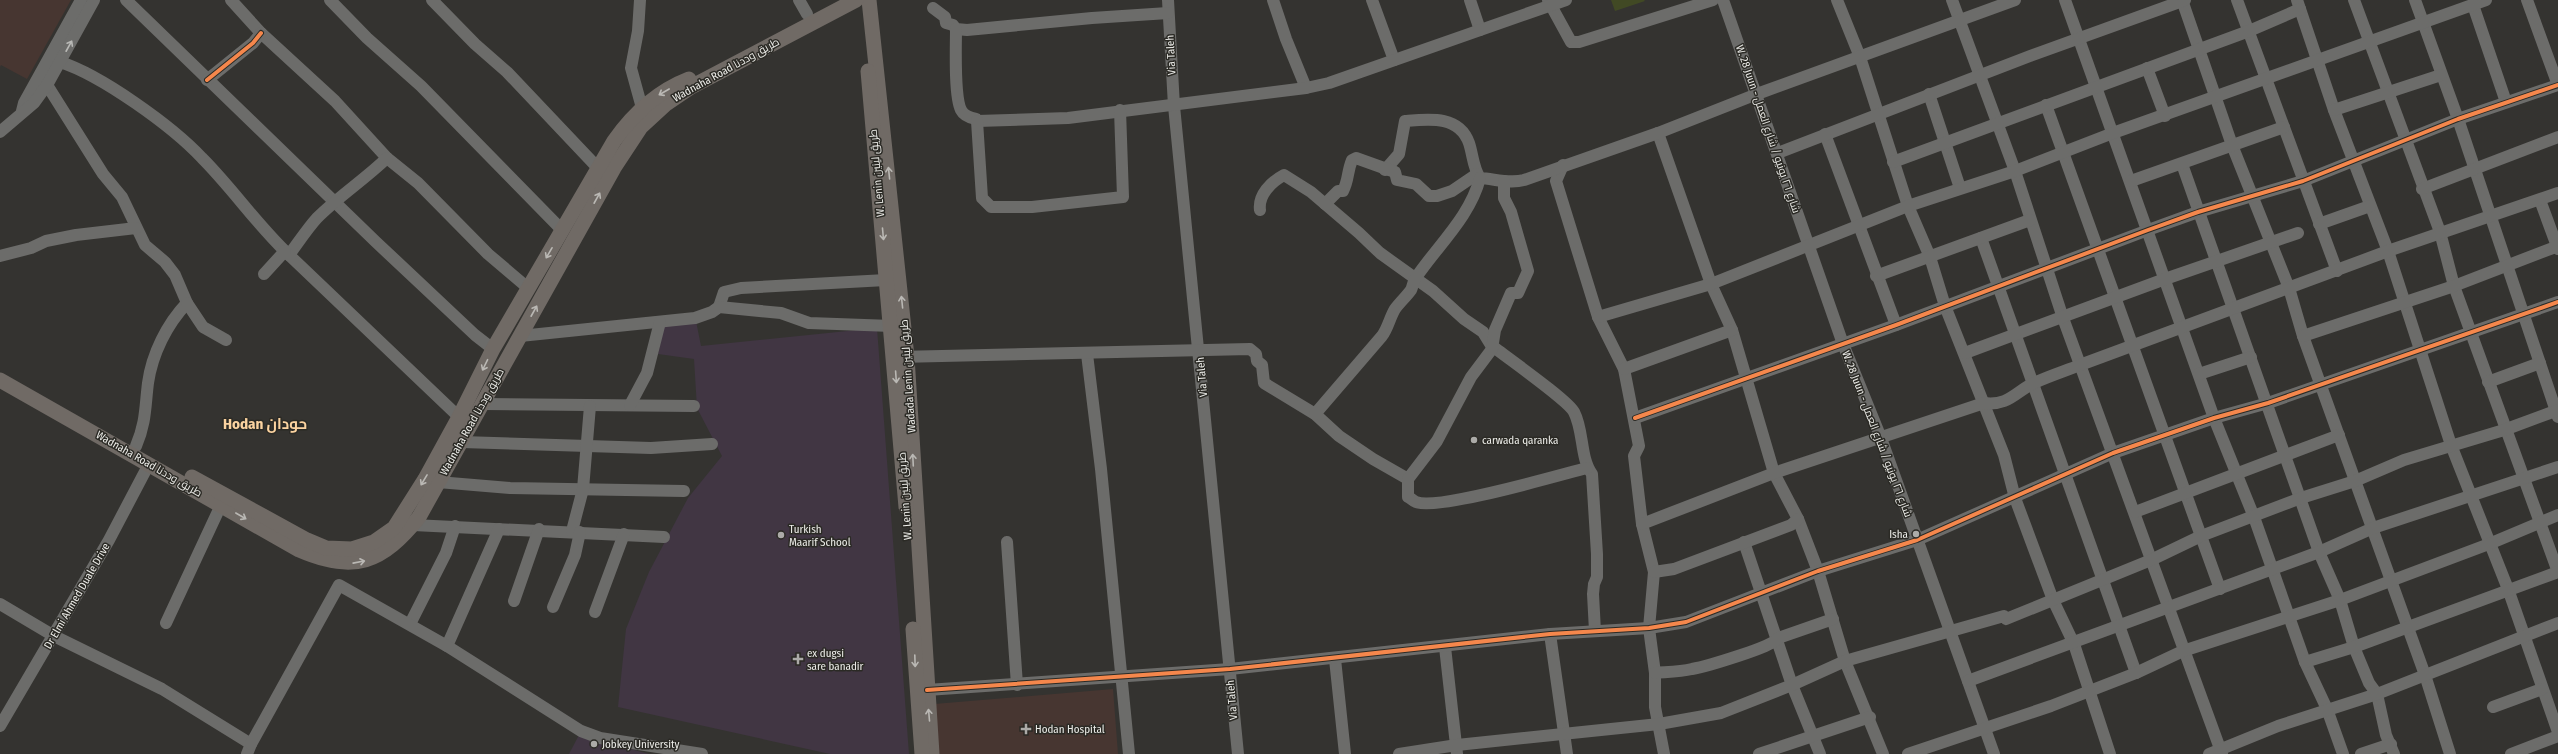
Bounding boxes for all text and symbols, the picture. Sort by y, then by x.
street label: Wadnaha Road طريق وددنا [670,35,782,105]
street label: Via Taleh [1163,35,1179,75]
one-way arrow [65,40,73,52]
street label: W. 28 Juun - شارع ٢٦ يونيو / شارع العمل [1732,43,1803,215]
one-way arrow [658,88,670,96]
street label: W. Lenin طريق لينين [867,129,887,217]
one-way arrow [885,167,893,180]
one-way arrow [594,192,602,204]
one-way arrow [879,227,886,240]
one-way arrow [544,246,552,258]
one-way arrow [898,296,906,309]
one-way arrow [530,305,538,317]
street label: Wadada Lenin طريق لينين [898,319,918,433]
street label: W. 28 Juun - شارع ٢٦ يونيو / شارع العمل [1838,349,1915,519]
street label: Via Taleh [1194,356,1210,398]
one-way arrow [481,359,488,371]
street label: Wadnaha Road طريق وددنا [437,366,507,478]
one-way arrow [893,370,900,383]
district label: Hodan حودان [223,415,307,433]
street label: Wadnaha Road طريق وددنا [94,428,204,500]
place label: carwada qaranka [1482,434,1558,447]
marker: carwada qaranka [1469,435,1479,445]
street label: W. Lenin طريق لينين [895,452,915,540]
one-way arrow [910,454,917,467]
one-way arrow [420,474,428,486]
one-way arrow [235,513,247,521]
place label: Turkish Maarif School [789,523,851,549]
place label: Isha [1889,528,1908,541]
marker: Isha [1911,529,1921,539]
marker: Turkish Maarif School [776,530,786,540]
street label: Dr Elmi Ahmed Duale Drive [41,541,113,651]
one-way arrow [353,557,366,565]
place label: ex dugsi sare banadir [807,647,864,673]
marker: ex dugsi sare banadir [792,653,804,665]
one-way arrow [911,654,918,667]
street label: Via Taleh [1224,679,1240,721]
one-way arrow [926,709,933,722]
marker: Hodan Hospital [1020,723,1032,735]
place label: Hodan Hospital [1035,723,1105,736]
place label: Jobkey University [602,738,680,751]
marker: Jobkey University [589,739,599,749]

